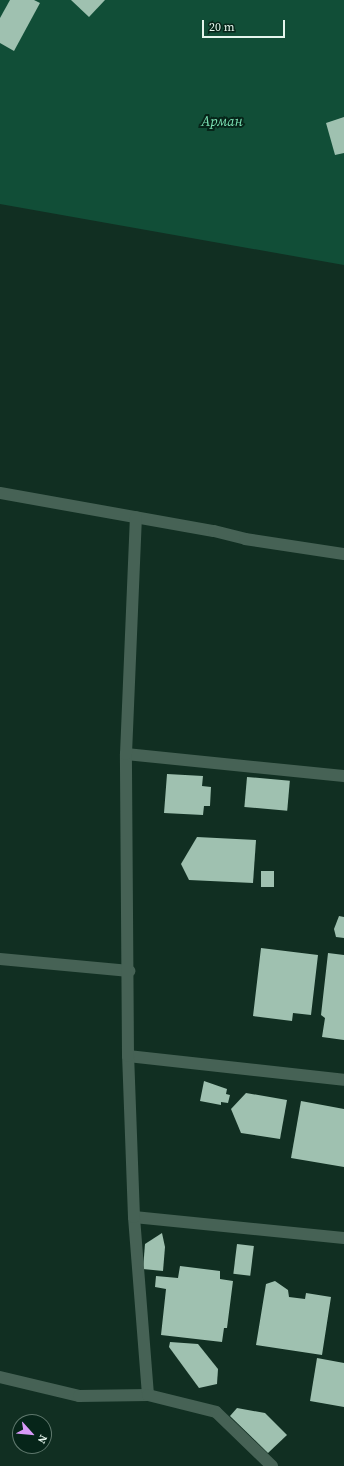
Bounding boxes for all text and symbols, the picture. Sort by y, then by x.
scale bar [204,12,287,38]
text: 20 m [209,19,235,35]
park label: Арман [201,113,243,129]
north arrow [12,1414,52,1454]
text: N [34,1432,51,1446]

